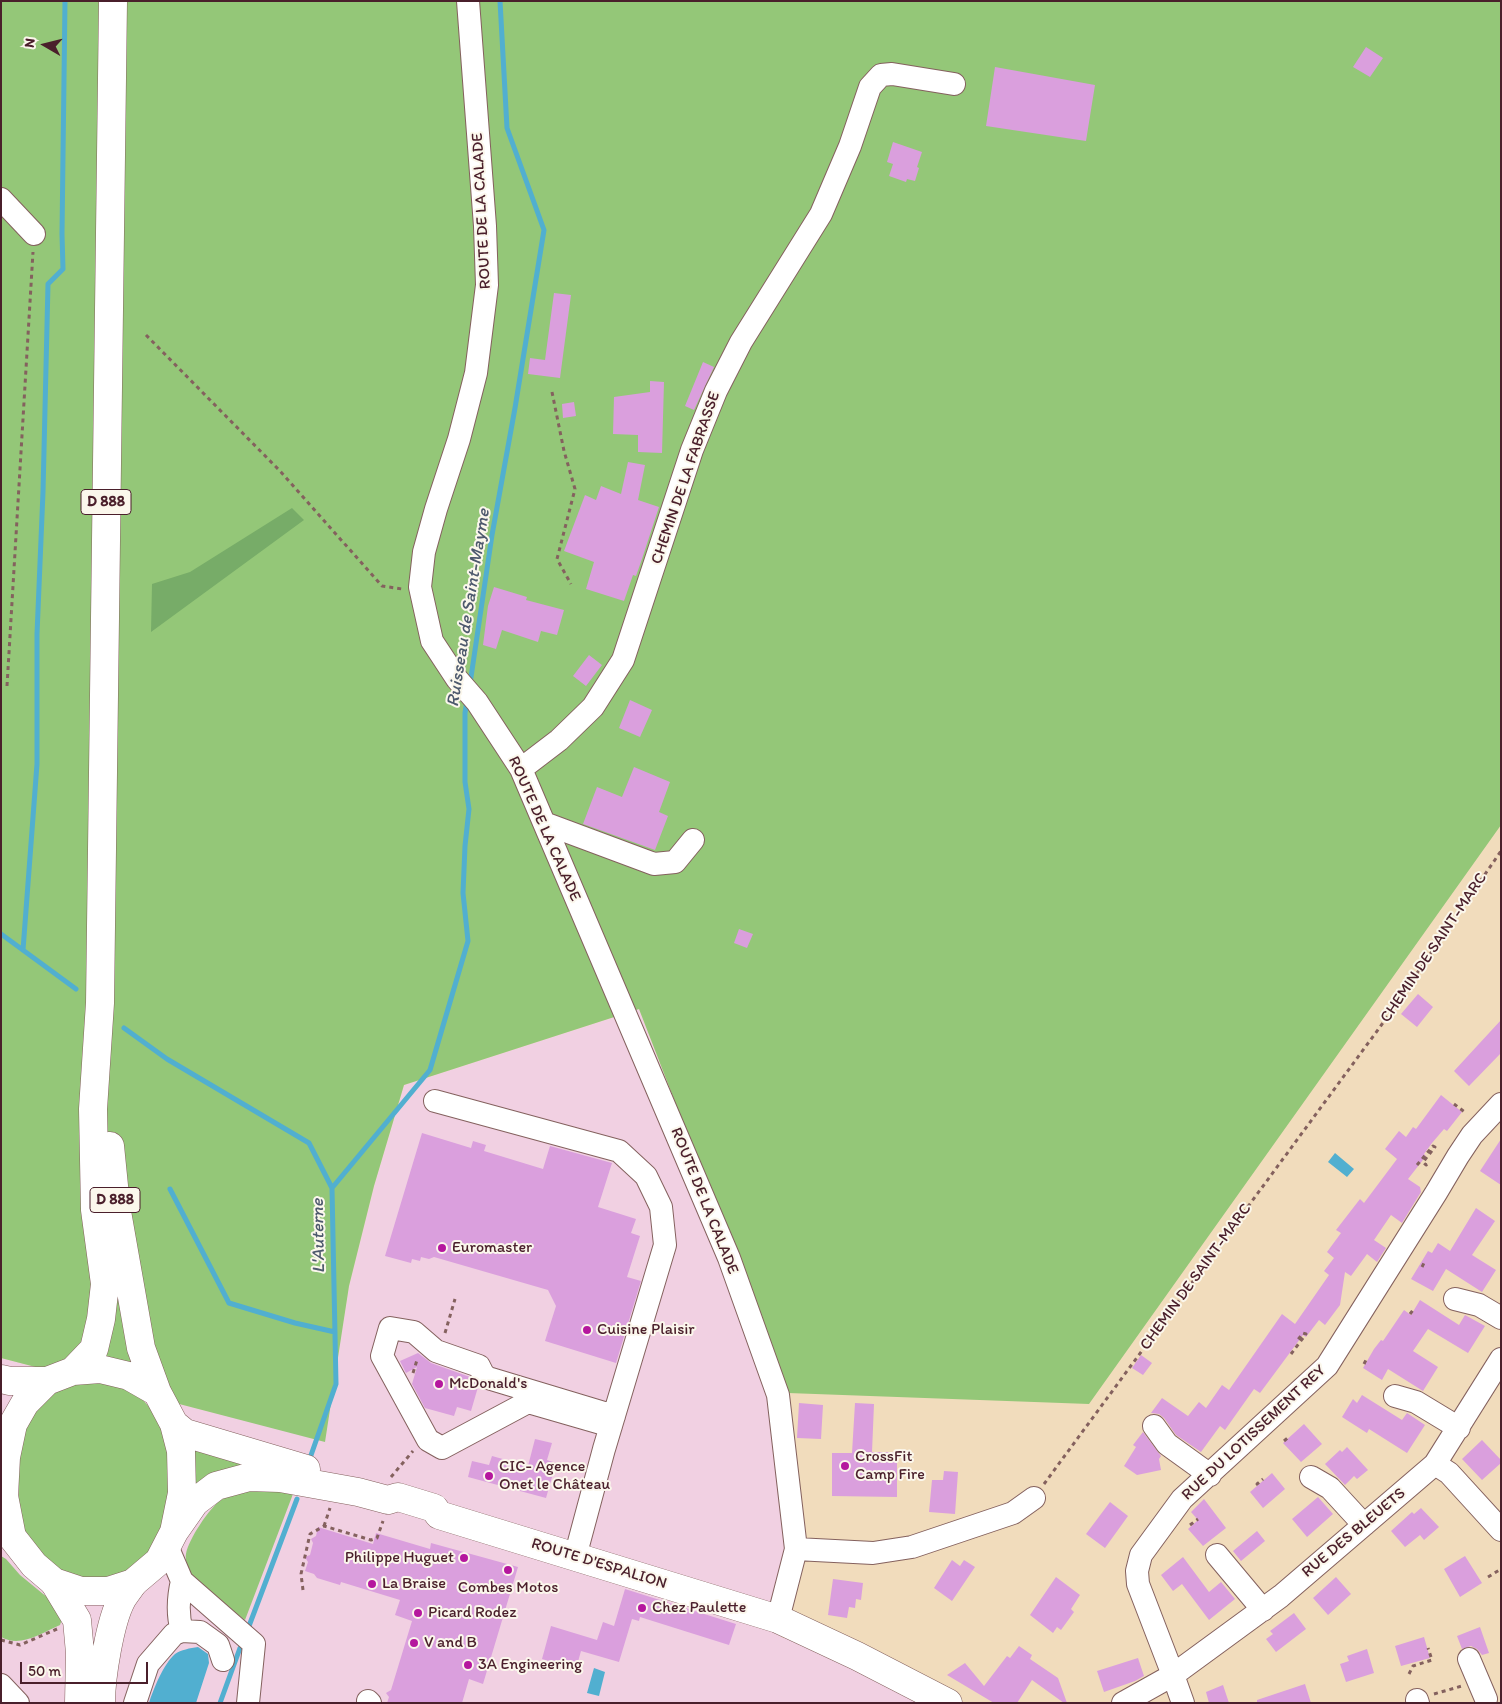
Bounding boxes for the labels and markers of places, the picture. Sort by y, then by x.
place label: Euromaster [452,1238,532,1258]
marker: Euromaster [436,1242,448,1254]
place label: Cuisine Plaisir [597,1320,695,1340]
marker: Cuisine Plaisir [581,1324,593,1336]
place label: McDonald's [449,1374,527,1394]
marker: McDonald's [433,1378,445,1390]
place label: CrossFit Camp Fire [855,1447,925,1485]
place label: CIC- Agence Onet le Château [499,1457,610,1495]
marker: CrossFit Camp Fire [839,1460,851,1472]
marker: CIC- Agence Onet le Château [483,1470,495,1482]
place label: Philippe Huguet [345,1548,454,1568]
marker: Philippe Huguet [458,1552,470,1564]
marker: Combes Motos [502,1564,514,1576]
place label: La Braise [382,1574,446,1594]
marker: La Braise [366,1578,378,1590]
place label: Combes Motos [458,1578,558,1598]
place label: Chez Paulette [652,1598,746,1618]
marker: Chez Paulette [636,1602,648,1614]
place label: Picard Rodez [428,1603,516,1623]
marker: Picard Rodez [412,1607,424,1619]
place label: V and B [424,1633,477,1653]
marker: V and B [408,1637,420,1649]
place label: 3A Engineering [478,1655,582,1675]
marker: 3A Engineering [462,1659,474,1671]

